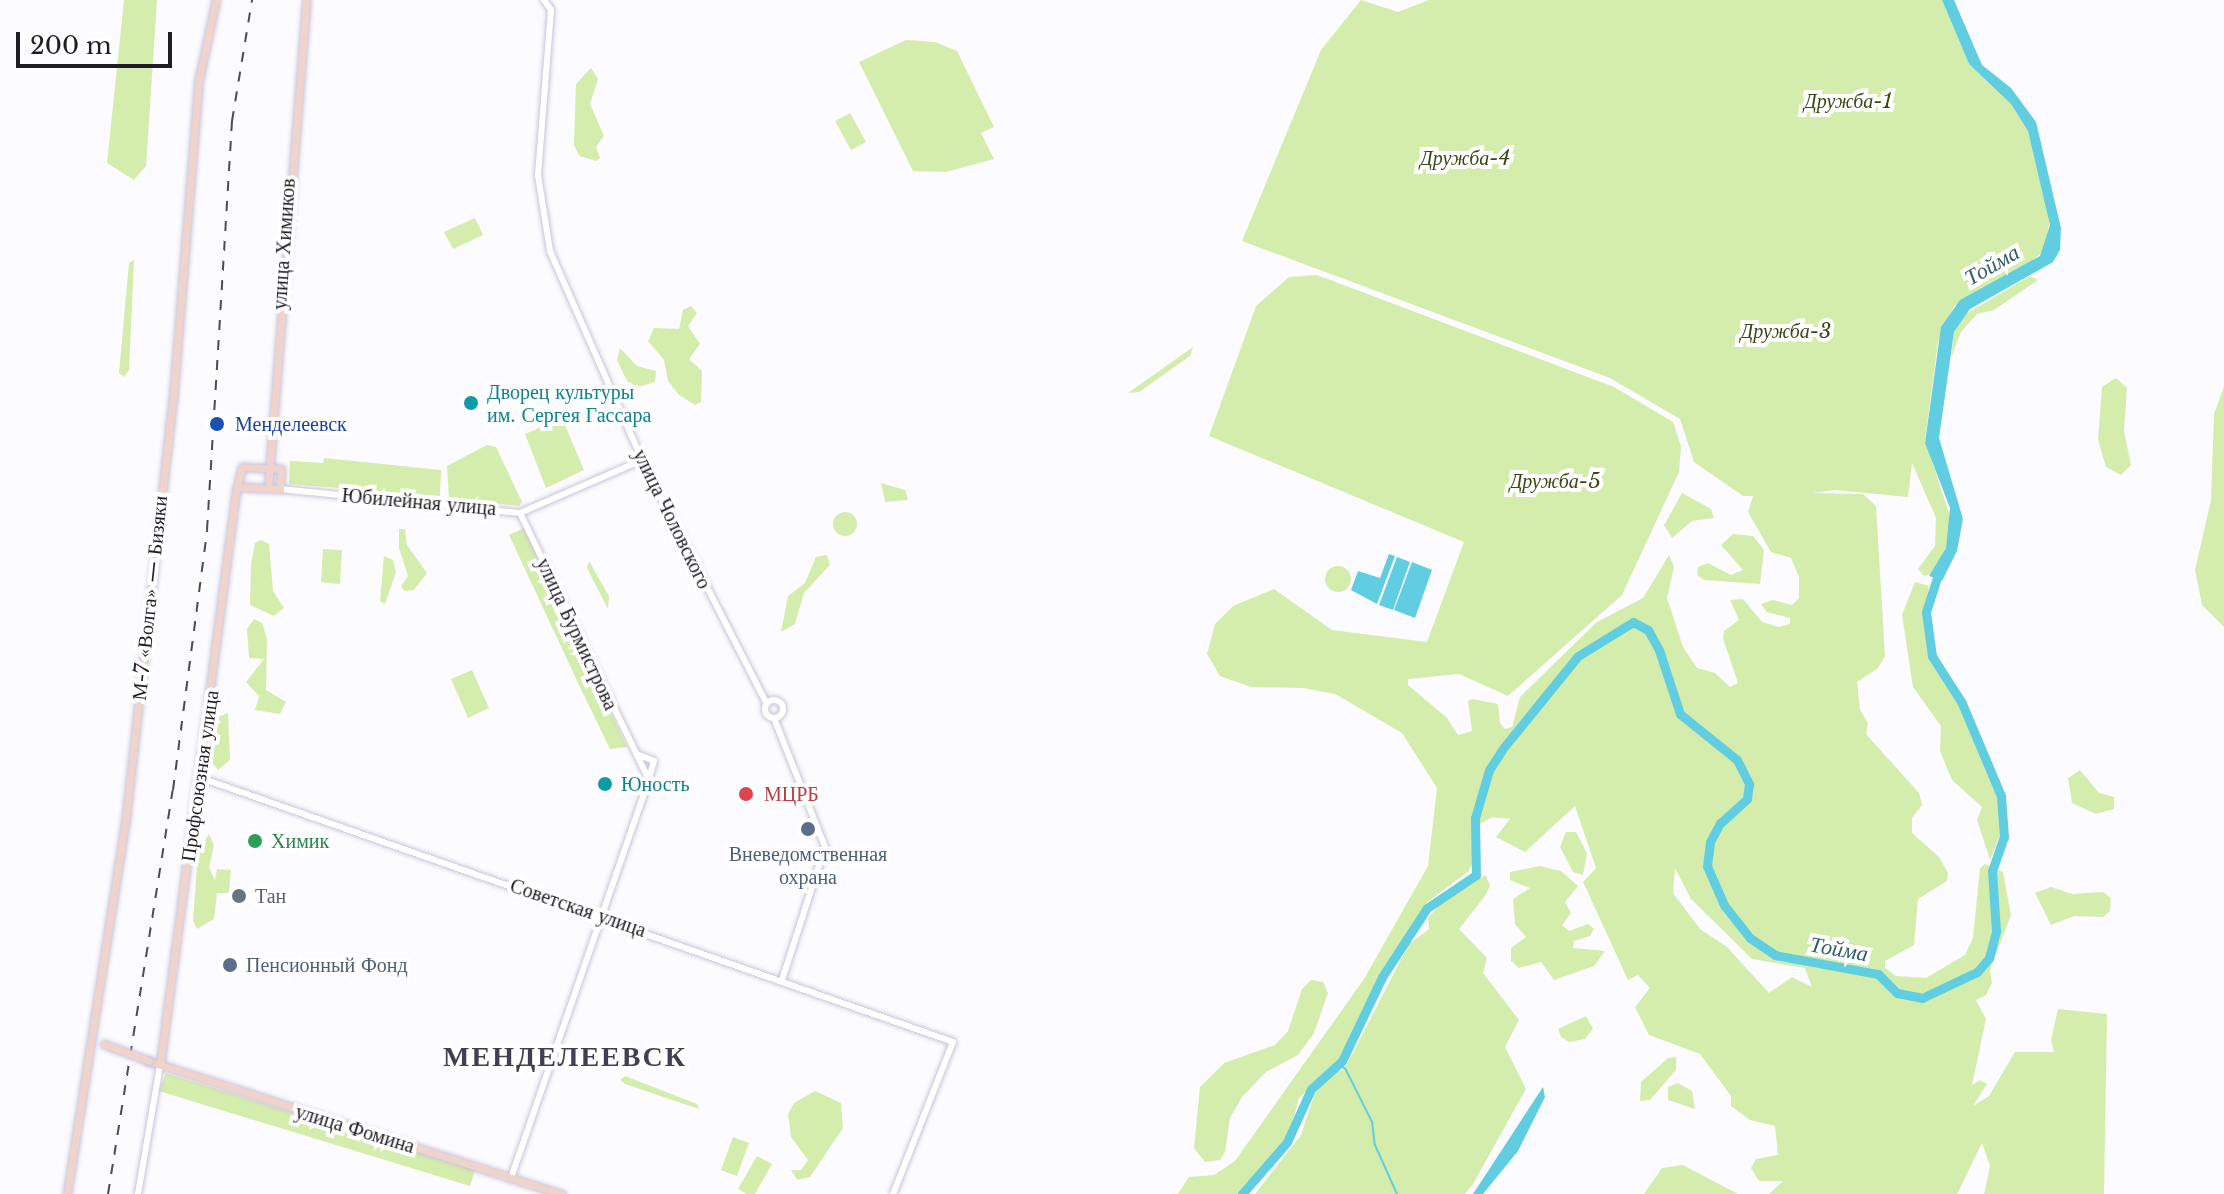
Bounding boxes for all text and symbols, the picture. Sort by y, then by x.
scale bar [20,16,176,66]
text: 200 m [30,31,112,60]
park label: Дружба-1 [1804,89,1892,113]
park label: Дружба-4 [1420,146,1510,170]
street label: улица Химиков [267,177,301,311]
water label: Тойма [1960,239,2024,291]
park label: Дружба-3 [1741,319,1831,343]
place label: Дворец культуры им. Сергея Гассара [487,380,651,427]
marker: Дворец культуры им. Сергея Гассара [462,394,480,412]
place label: Менделеевск [235,412,347,436]
marker: Менделеевск [206,413,228,435]
street label: улица Чоловского [628,445,716,593]
park label: Дружба-5 [1510,469,1600,493]
street label: Юбилейная улица [341,483,497,521]
street label: М-7 «Волга» — Бизяки [127,494,173,702]
street label: улица Бурмистрова [531,554,623,714]
street label: Профсоюзная улица [176,689,224,863]
place label: Юность [621,772,689,796]
marker: Юность [596,775,614,793]
place label: МЦРБ [764,782,819,806]
marker: МЦРБ [735,783,757,805]
marker: Вневедомственная охрана [799,820,817,838]
place label: Химик [271,829,329,853]
marker: Химик [246,832,264,850]
place label: Вневедомственная охрана [729,842,887,889]
street label: Советская улица [507,874,649,942]
place label: Тан [255,884,286,908]
marker: Тан [230,887,248,905]
water label: Тойма [1808,931,1870,967]
place label: Пенсионный Фонд [246,953,408,977]
marker: Пенсионный Фонд [221,956,239,974]
district label: МЕНДЕЛЕЕВСК [443,1040,687,1074]
street label: улица Фомина [292,1099,418,1159]

